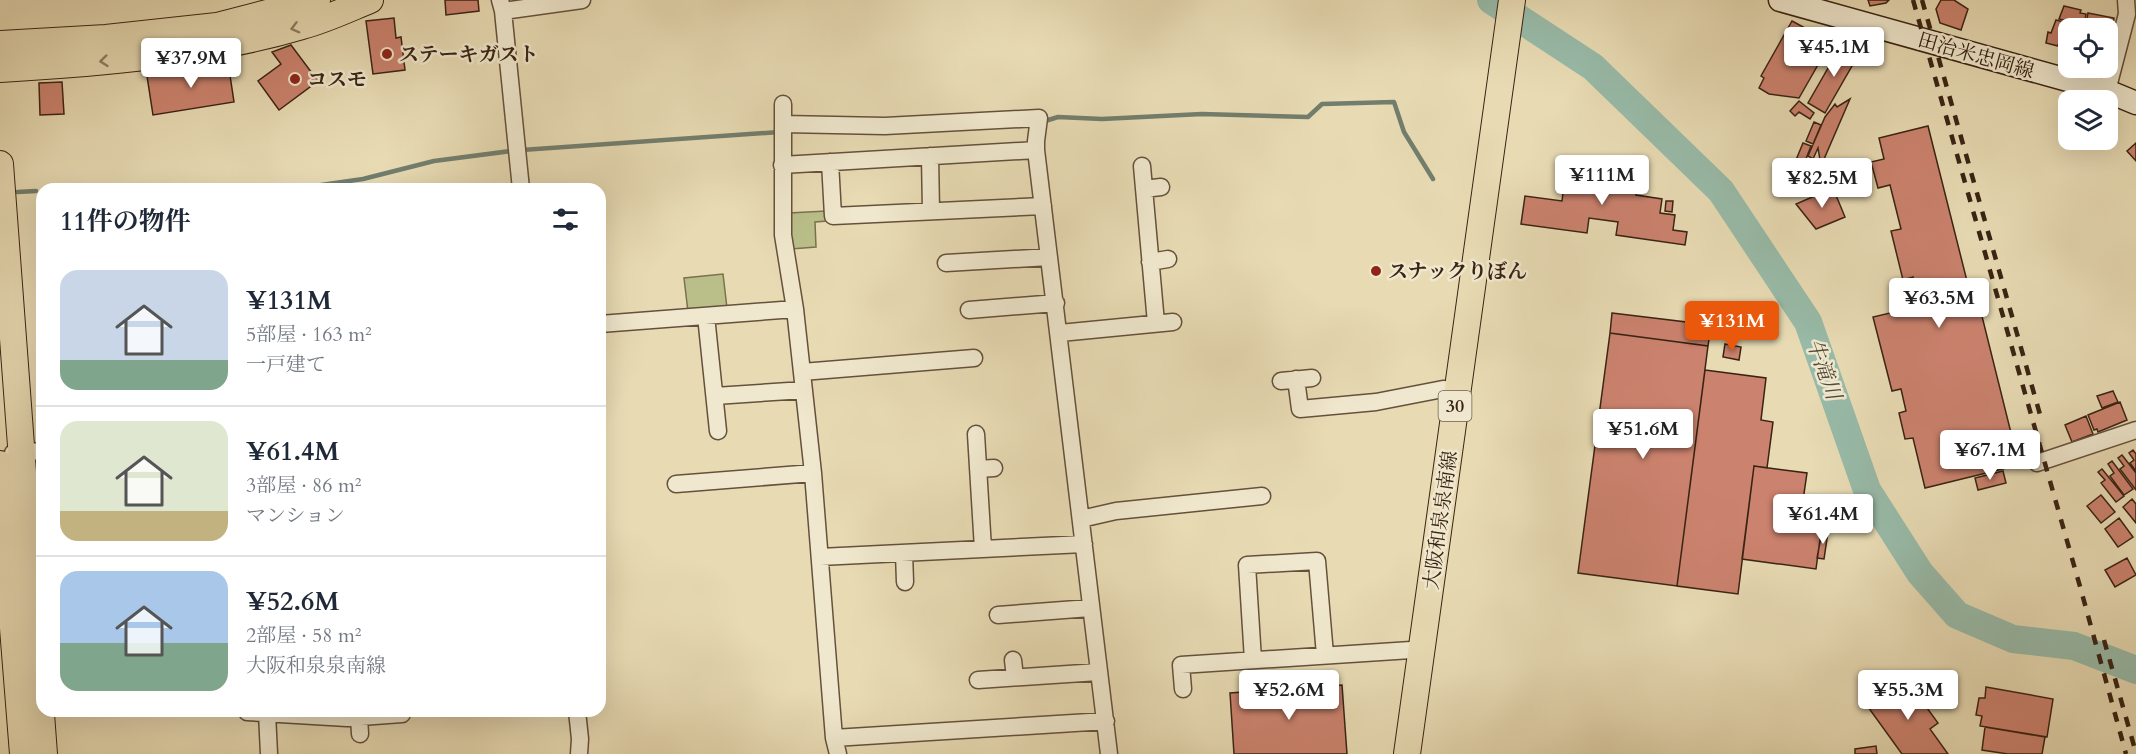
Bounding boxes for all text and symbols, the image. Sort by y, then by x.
map controls [2058,18,2118,150]
button: locate [2058,18,2118,78]
one-way arrow [291,20,301,33]
street label: 田治米忠岡線 [1914,26,2037,85]
pin: ¥45.1M [1785,27,1883,78]
text: ¥45.1M [1798,33,1870,60]
pin: ¥37.9M [142,38,240,89]
place label: ステーキガスト [399,41,539,68]
text: ¥37.9M [155,44,227,71]
marker: ステーキガスト [380,47,394,61]
one-way arrow [99,54,108,67]
place label: コスモ [307,66,367,93]
marker: コスモ [288,72,302,86]
button: layers [2058,90,2118,150]
pin: ¥111M [1560,155,1644,206]
pin: ¥82.5M [1773,158,1871,209]
text: ¥111M [1569,161,1635,188]
text: ¥82.5M [1786,164,1858,191]
icon: filters [549,203,582,236]
text: 11件の物件 [60,204,191,239]
place label: スナックりぼん [1388,258,1527,285]
marker: スナックりぼん [1369,264,1383,278]
pin: ¥63.5M [1890,278,1988,329]
text: ¥131M [246,283,332,318]
text: ¥63.5M [1903,284,1975,311]
icon: home [108,294,180,366]
pin: ¥131M [1690,301,1774,352]
text: ¥131M [1699,307,1765,334]
text: 5部屋 · 163 m² [246,321,372,348]
water label: 牛滝川 [1799,335,1849,406]
text: 一戸建て [246,351,326,378]
road number: 30 [1438,391,1472,421]
pin: ¥51.6M [1594,409,1692,460]
text: ¥51.6M [1607,415,1679,442]
pin: ¥67.1M [1941,430,2039,481]
text: ¥61.4M [246,434,339,469]
text: ¥67.1M [1954,436,2026,463]
icon: home [108,445,180,517]
street label: 大阪和泉泉南線 [1417,449,1464,591]
text: 3部屋 · 86 m² [246,472,362,499]
pin: ¥61.4M [1774,494,1872,545]
text: ¥61.4M [1787,500,1859,527]
text: マンション [246,502,345,529]
text: ¥52.6M [246,584,339,619]
icon: home [108,595,180,667]
text: 2部屋 · 58 m² [246,622,362,649]
text: 大阪和泉泉南線 [246,652,386,679]
pin: ¥52.6M [1240,670,1338,721]
pin: ¥55.3M [1859,670,1957,721]
text: ¥52.6M [1253,676,1325,703]
text: ¥55.3M [1872,676,1944,703]

